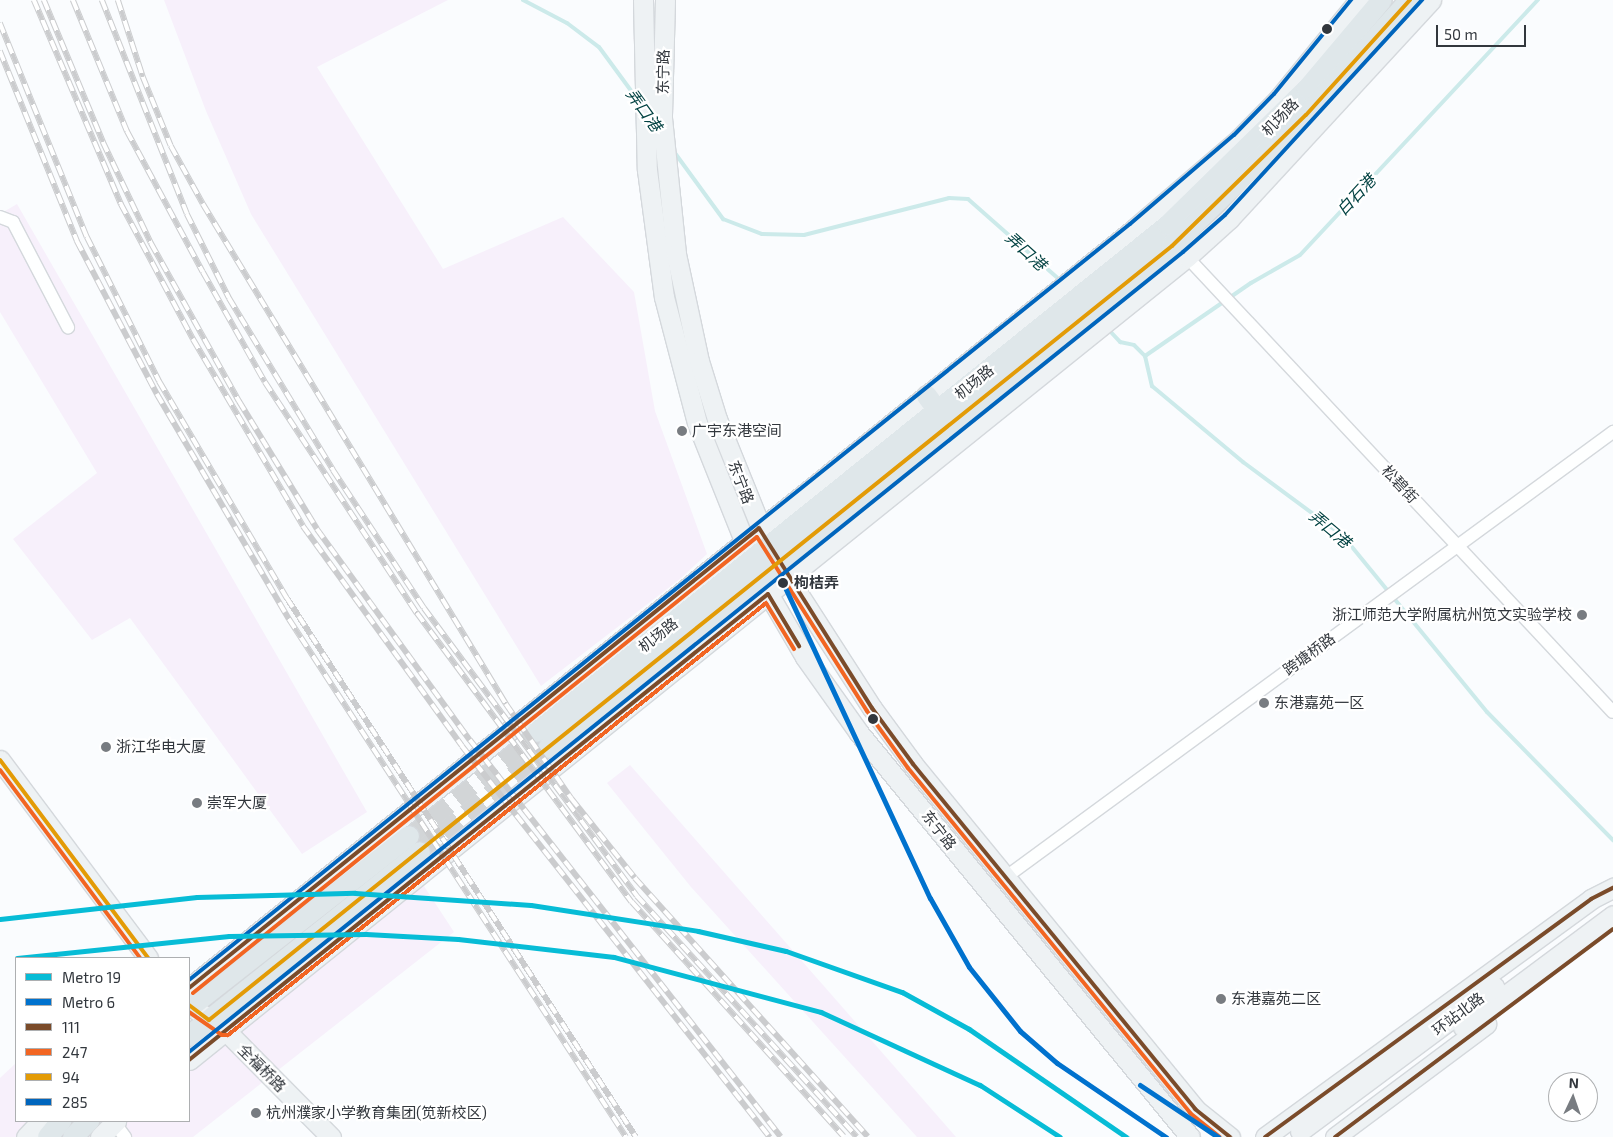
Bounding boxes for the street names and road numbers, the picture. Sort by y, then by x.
street label: 东宁路 [654,49,672,95]
street label: 机场路 [1258,95,1302,139]
street label: 机场路 [951,361,997,403]
street label: 东宁路 [725,458,757,506]
street label: 松碧街 [1378,461,1422,507]
street label: 机场路 [635,614,681,656]
street label: 跨塘桥路 [1279,629,1339,679]
street label: 东宁路 [918,807,960,853]
street label: 环站北路 [1429,989,1487,1039]
street label: 全福桥路 [234,1040,290,1096]

